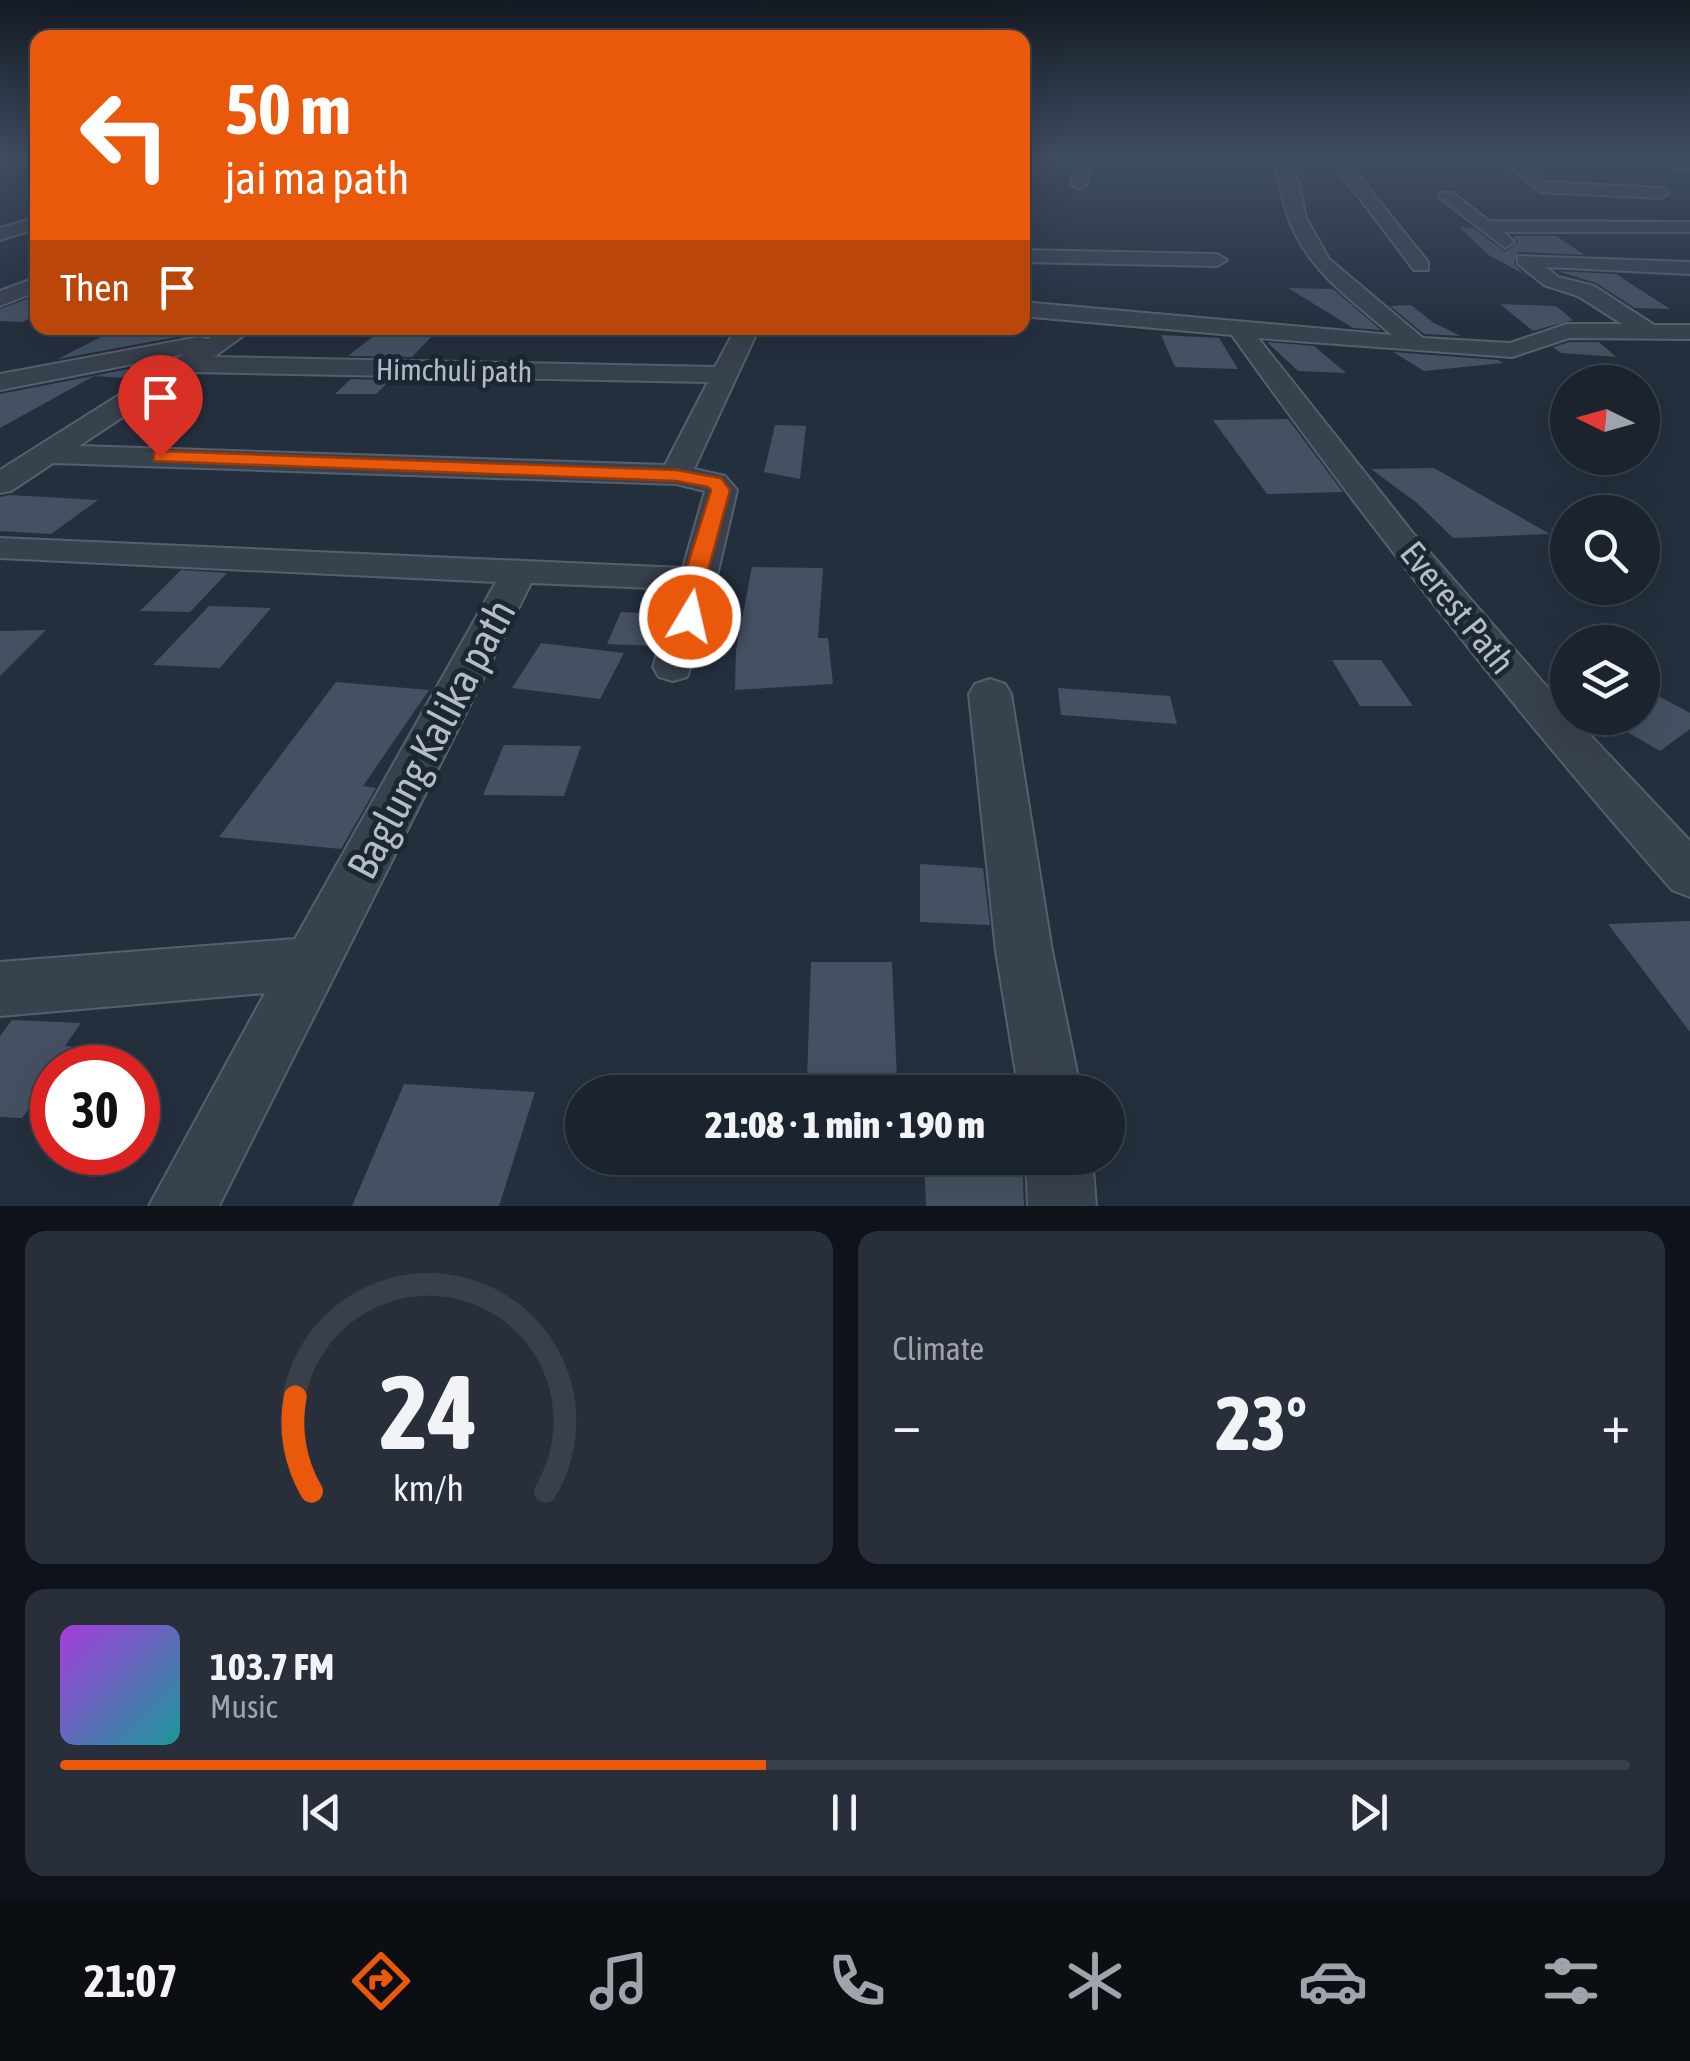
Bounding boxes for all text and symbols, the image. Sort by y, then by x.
text: 50 m [225,69,351,149]
icon: left [60,70,190,200]
text: jai ma path [225,152,409,204]
icon: arrive [150,260,205,315]
text: Then [60,266,130,309]
street label: Himchuli path [376,352,532,388]
pin [118,355,203,458]
north arrow [1550,365,1660,475]
map controls [1550,365,1660,735]
icon: arrive [133,370,188,425]
button: search [1550,495,1660,605]
street label: Everest Path [1393,533,1523,681]
position arrow [638,565,742,669]
street label: Baglung Kalika path [337,591,525,887]
button: layers [1550,625,1660,735]
speed limit sign: 30 [30,1045,160,1175]
text: 21:08 · 1 min · 190 m [705,1103,985,1146]
text: Climate [893,1330,984,1367]
text: 24 [380,1352,478,1471]
text: 23° [1216,1380,1307,1466]
text: − [893,1392,921,1455]
text: + [1601,1392,1630,1455]
text: km/h [393,1468,464,1509]
text: 103.7 FM [210,1645,334,1688]
text: Music [210,1688,277,1725]
icon: previous [294,1785,349,1840]
icon: pause [817,1785,872,1840]
icon: next [1341,1785,1396,1840]
icon: directions [346,1946,416,2016]
icon: music [584,1946,654,2016]
icon: phone [822,1946,892,2016]
icon: climate [1060,1946,1130,2016]
icon: car [1298,1946,1368,2016]
icon: filters [1536,1946,1606,2016]
text: 21:07 [84,1955,178,2007]

